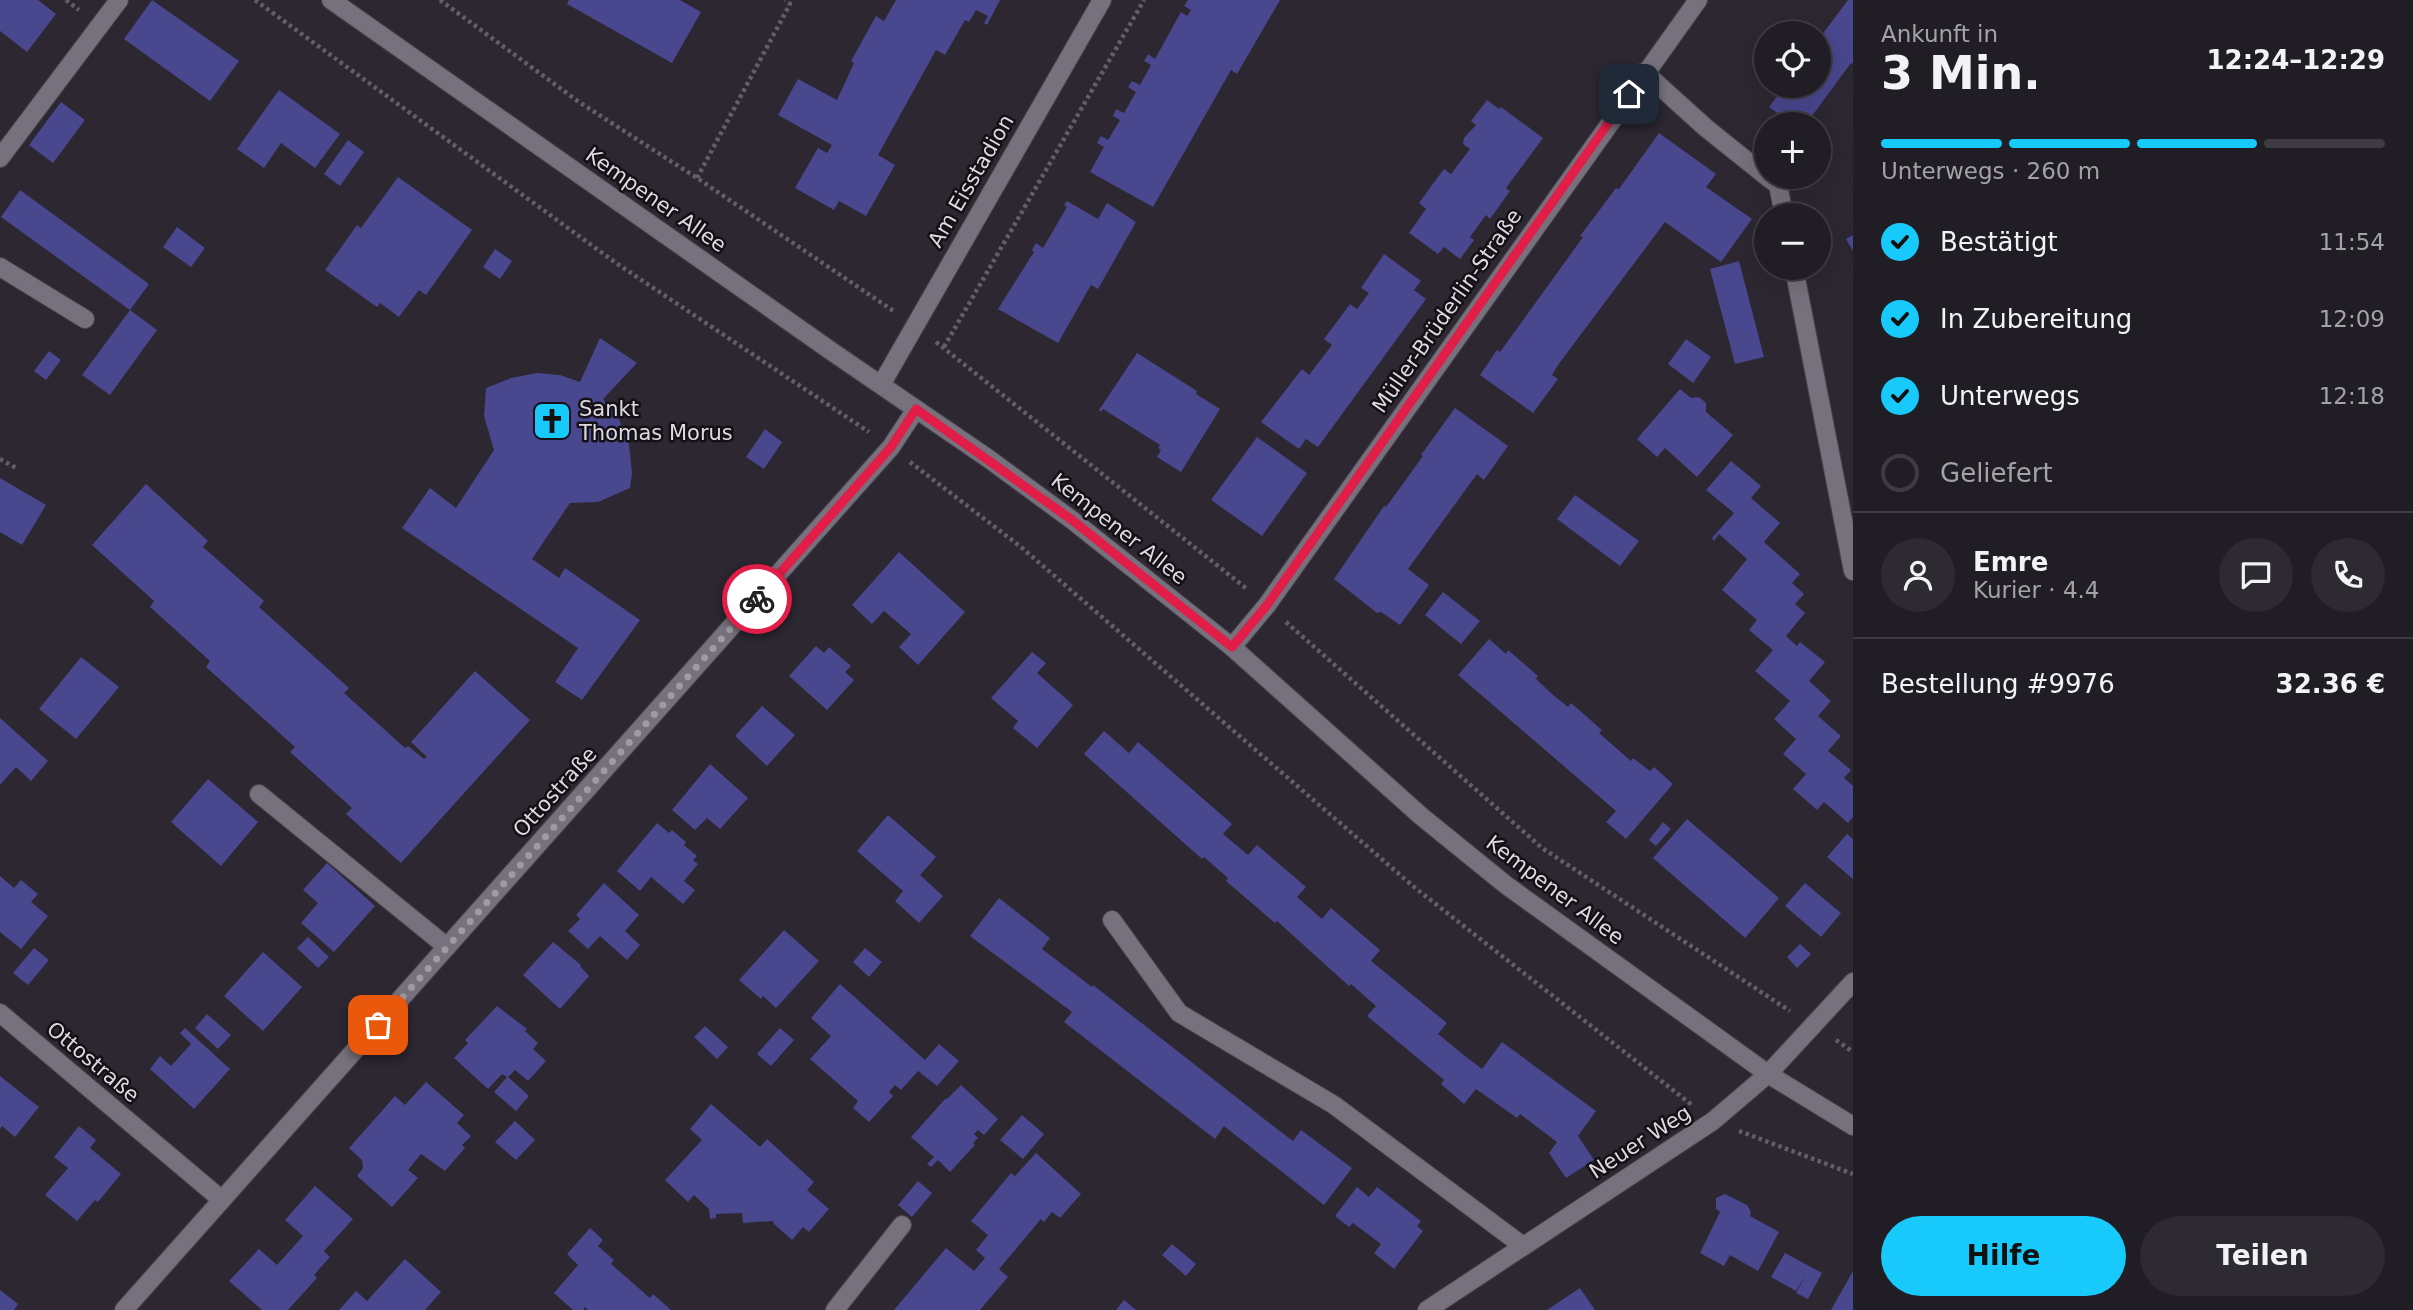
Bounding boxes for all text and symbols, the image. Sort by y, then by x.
map controls [1754,21,1831,280]
button: locate [1754,21,1831,98]
text: Ankunft in [1881,21,1998,47]
text: 12:24–12:29 [2206,45,2385,75]
text: 3 Min. [1881,46,2041,100]
pin [1599,64,1659,124]
icon: home [1610,75,1648,113]
street label: Am Eisstadion [923,111,1019,251]
button: + [1754,112,1831,189]
street label: Kempener Allee [581,143,731,257]
text: Unterwegs · 260 m [1881,158,2100,184]
button: − [1754,203,1831,280]
street label: Müller-Brüderlin-Straße [1367,205,1527,417]
icon: check [1881,223,1919,261]
text: Bestätigt [1940,227,2058,257]
text: 11:54 [2319,229,2385,255]
icon: check [1881,300,1919,338]
text: In Zubereitung [1940,304,2132,334]
text: 12:09 [2319,306,2385,332]
icon: check [1881,377,1919,415]
text: Unterwegs [1940,381,2080,411]
text: 12:18 [2319,383,2385,409]
place label: Sankt Thomas Morus [578,397,733,445]
church icon: Sankt Thomas Morus [531,400,573,442]
text: Geliefert [1940,458,2053,488]
street label: Kempener Allee [1046,469,1192,589]
button: person [1881,538,1955,612]
button: chat [2219,538,2293,612]
button: phone [2311,538,2385,612]
text: Emre [1973,547,2048,577]
courier [722,564,792,634]
text: Kurier · 4.4 [1973,577,2099,603]
icon: bike [738,580,776,618]
text: Bestellung #9976 [1881,669,2115,699]
text: 32.36 € [2276,669,2385,699]
street label: Ottostraße [508,742,602,842]
street label: Kempener Allee [1482,831,1628,949]
pin [348,995,408,1055]
icon: bag [359,1006,397,1044]
street label: Ottostraße [42,1017,144,1107]
street label: Neuer Weg [1585,1100,1695,1184]
button: Hilfe [1881,1216,2126,1296]
button: Teilen [2140,1216,2385,1296]

